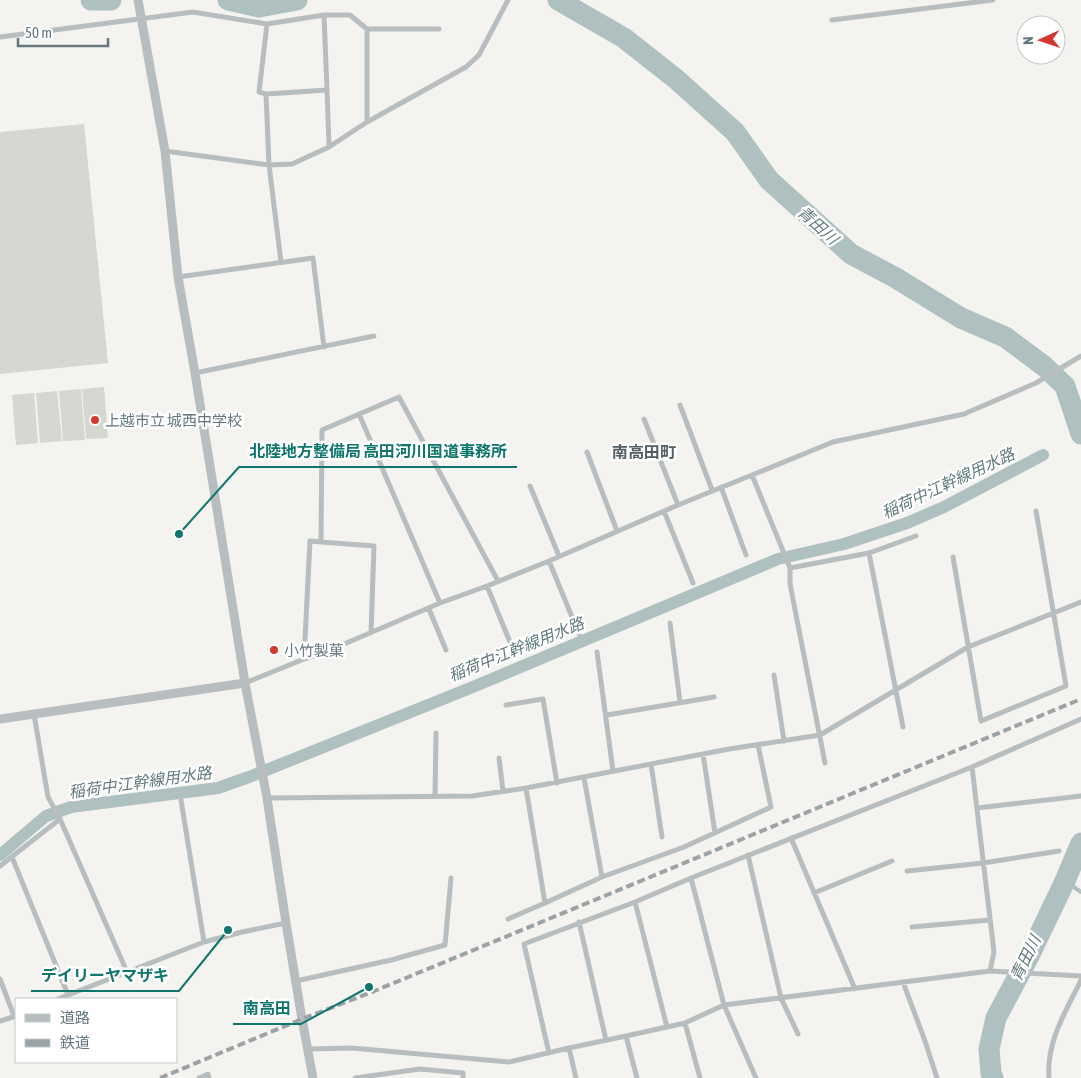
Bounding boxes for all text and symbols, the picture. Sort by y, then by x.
scale bar [18,15,108,47]
north arrow [1016,15,1066,65]
text: 50 m [25,24,52,41]
text: N [1020,36,1036,45]
water label: 青田川 [794,202,843,249]
place label: 上越市立 城西中学校 [105,412,242,429]
marker: 上越市立 城西中学校 [89,414,101,426]
callout: 北陸地方整備局 高田河川国道事務所 [239,436,517,467]
text: 北陸地方整備局 高田河川国道事務所 [249,442,507,460]
district label: 南高田町 [612,443,676,461]
water label: 稲荷中江幹線用水路 [879,444,1019,522]
water label: 稲荷中江幹線用水路 [446,613,588,684]
place label: 小竹製菓 [284,642,344,659]
marker: 小竹製菓 [268,644,280,656]
water label: 稲荷中江幹線用水路 [67,763,215,801]
water label: 青田川 [1006,931,1044,984]
callout: デイリーヤマザキ [31,960,179,991]
text: デイリーヤマザキ [41,966,169,984]
callout: 南高田 [233,993,301,1024]
legend [15,998,178,1063]
text: 南高田 [243,999,291,1017]
text: 道路 [60,1009,90,1026]
text: 鉄道 [60,1034,90,1051]

